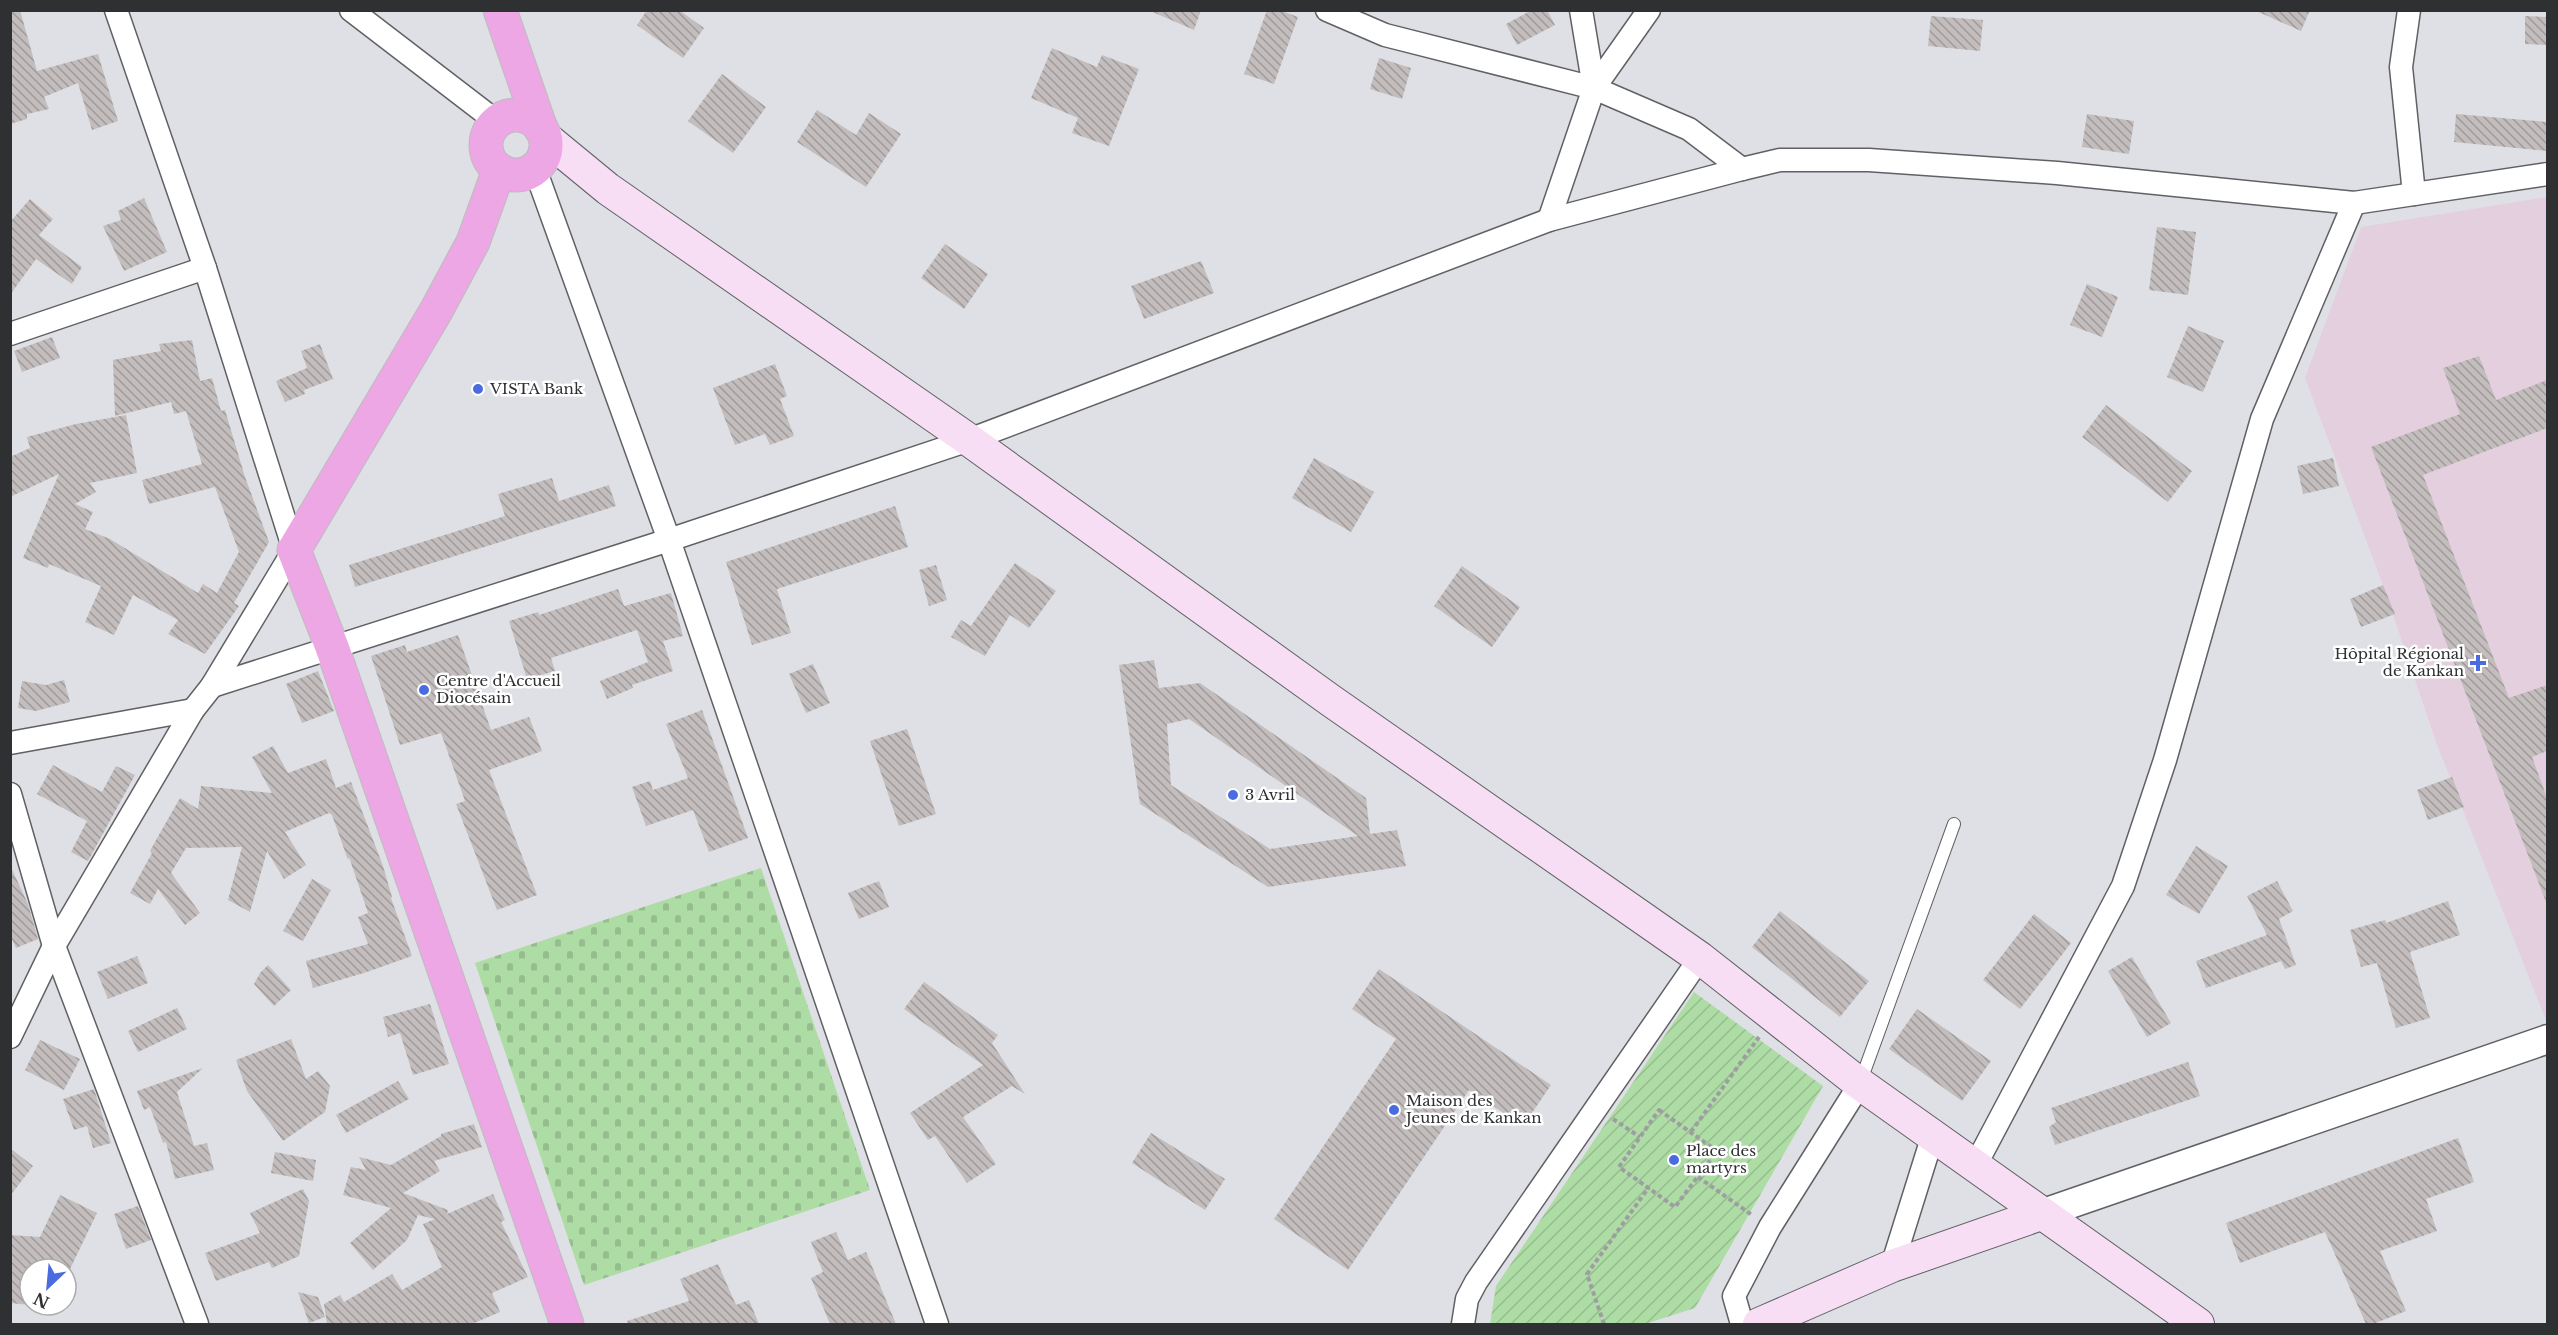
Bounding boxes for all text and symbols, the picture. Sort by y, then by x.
place label: VISTA Bank [489,379,584,398]
marker: VISTA Bank [471,382,485,396]
place label: Hôpital Régional de Kankan [2335,644,2464,680]
marker: Hôpital Régional de Kankan [2469,654,2487,672]
place label: Centre d'Accueil Diocésain [436,671,561,707]
marker: Centre d'Accueil Diocésain [417,683,431,697]
place label: 3 Avril [1245,785,1295,804]
marker: 3 Avril [1226,788,1240,802]
place label: Maison des Jeunes de Kankan [1404,1091,1541,1127]
marker: Maison des Jeunes de Kankan [1387,1103,1401,1117]
place label: Place des martyrs [1686,1141,1756,1177]
marker: Place des martyrs [1667,1153,1681,1167]
north arrow [18,1257,78,1317]
text: N [30,1288,53,1313]

